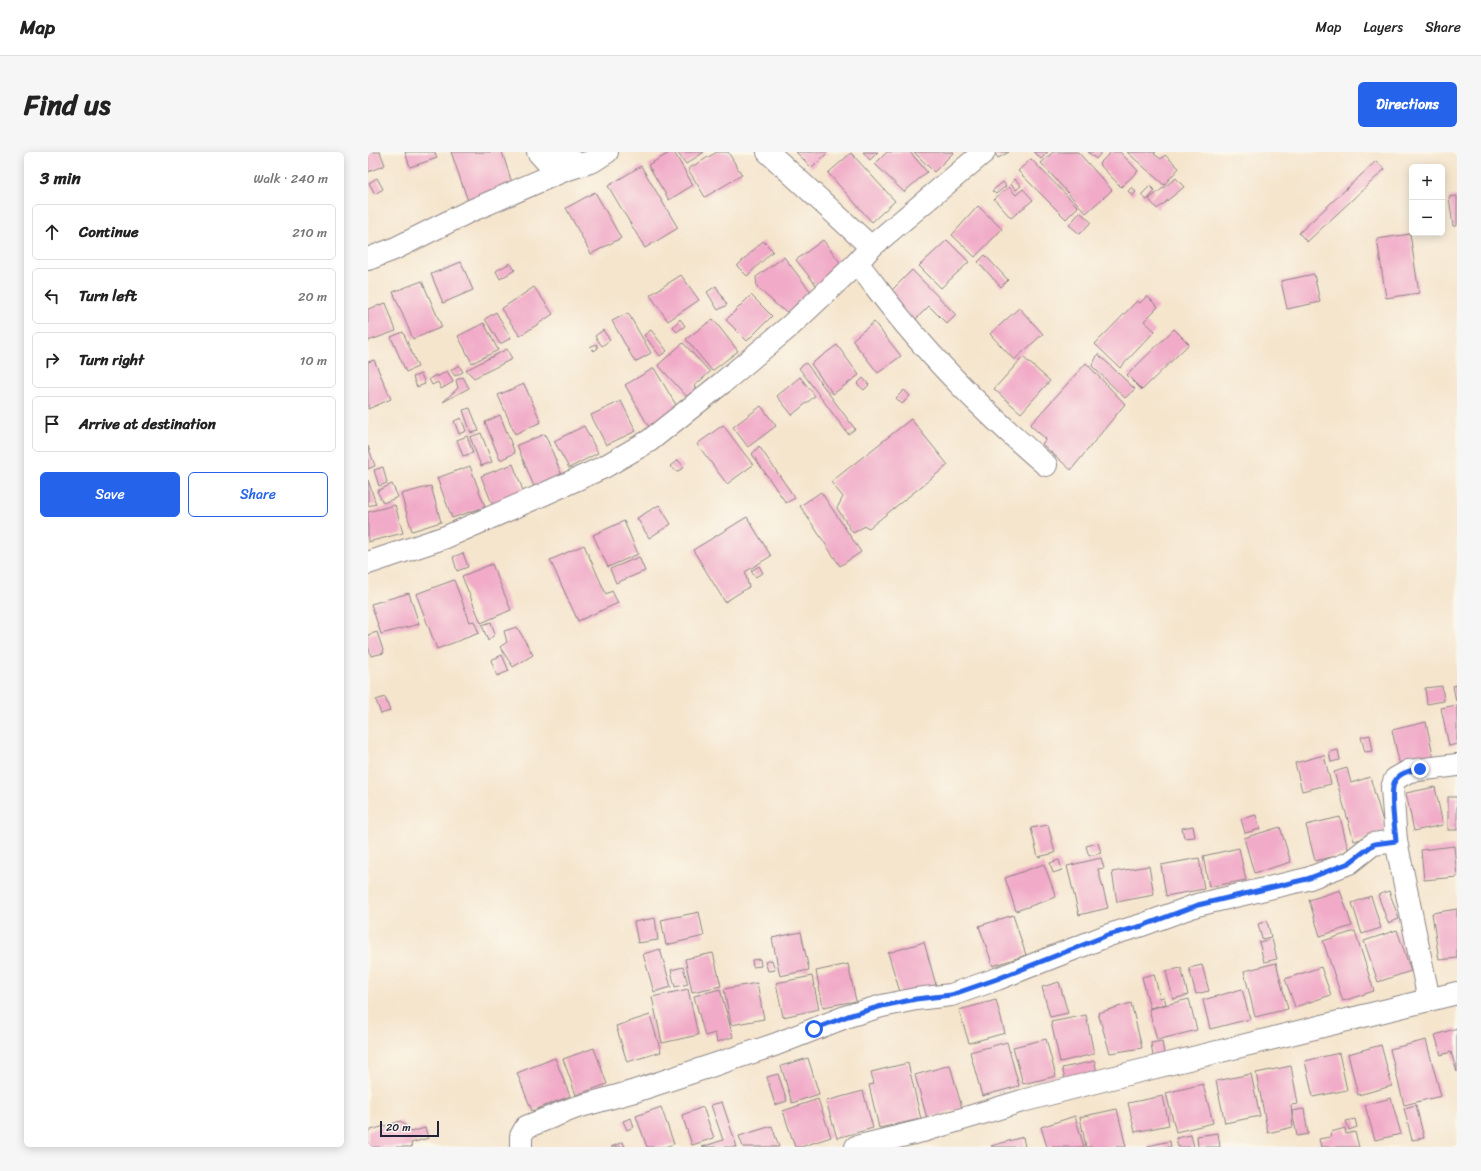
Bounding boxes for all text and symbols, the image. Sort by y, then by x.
text: Map [20,11,55,44]
text: Map [1316,15,1341,40]
text: Layers [1363,15,1403,40]
text: Share [1425,15,1461,40]
text: Find us [24,80,111,129]
button: Directions [1358,82,1457,127]
text: 3 min [40,163,81,193]
map controls [1409,164,1445,236]
button: + [1409,164,1445,200]
text: Walk · 240 m [253,167,328,190]
button: − [1409,200,1445,236]
text: Continue [79,219,139,245]
icon: ahead [41,221,63,243]
text: 210 m [292,221,327,244]
text: Turn left [79,283,137,309]
icon: left [41,285,63,307]
text: 20 m [298,285,327,308]
text: Turn right [79,347,144,373]
icon: right [41,349,63,371]
text: 10 m [300,349,327,372]
text: Arrive at destination [79,411,216,437]
icon: arrive [41,413,63,435]
button: Save [40,472,180,517]
button: Share [188,472,328,517]
route end [1411,760,1429,778]
route start [805,1020,823,1038]
text: 20 m [386,1118,411,1137]
scale bar [380,1119,439,1138]

